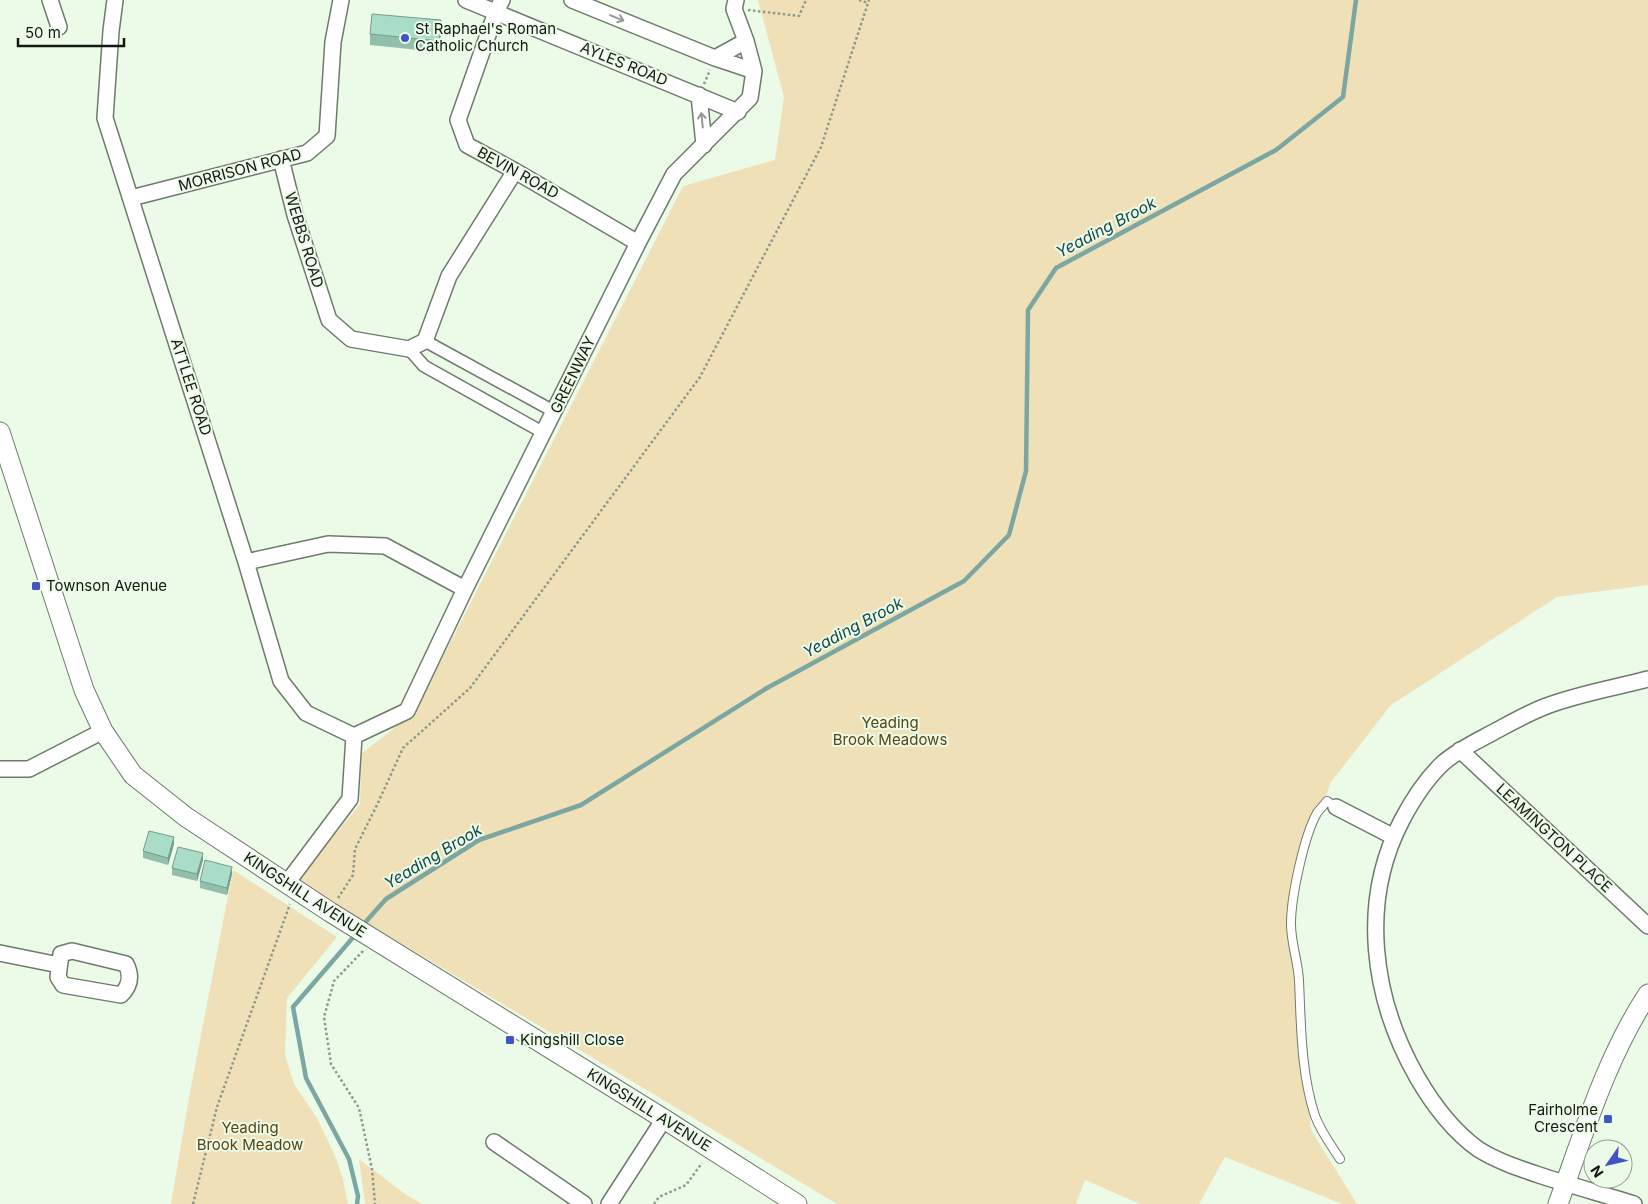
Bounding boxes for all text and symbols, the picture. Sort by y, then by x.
one-way arrow [609,14,624,23]
scale bar [18,15,124,47]
place label: St Raphael's Roman Catholic Church [415,19,556,55]
text: 50 m [25,23,61,42]
marker: St Raphael's Roman Catholic Church [399,32,411,44]
street label: AYLES ROAD [578,37,671,90]
one-way arrow [697,112,707,128]
street label: BEVIN ROAD [474,142,562,203]
street label: MORRISON ROAD [176,144,304,195]
street label: WEBBS ROAD [281,190,328,290]
water label: Yeading Brook [1053,192,1160,262]
street label: GREENWAY [546,333,599,416]
street label: ATTLEE ROAD [167,336,216,438]
place label: Townson Avenue [46,576,167,595]
marker: Townson Avenue [30,580,42,592]
water label: Yeading Brook [800,592,907,662]
park label: Yeading Brook Meadows [833,713,947,749]
street label: LEAMINGTON PLACE [1492,779,1616,896]
water label: Yeading Brook [381,819,486,893]
street label: KINGSHILL AVENUE [240,848,370,941]
place label: Kingshill Close [520,1030,624,1049]
marker: Kingshill Close [504,1034,516,1046]
street label: KINGSHILL AVENUE [584,1064,715,1155]
place label: Fairholme Crescent [1528,1100,1598,1136]
marker: Fairholme Crescent [1602,1113,1614,1125]
park label: Yeading Brook Meadow [197,1118,303,1154]
north arrow [1583,1139,1633,1189]
text: N [1587,1162,1607,1181]

